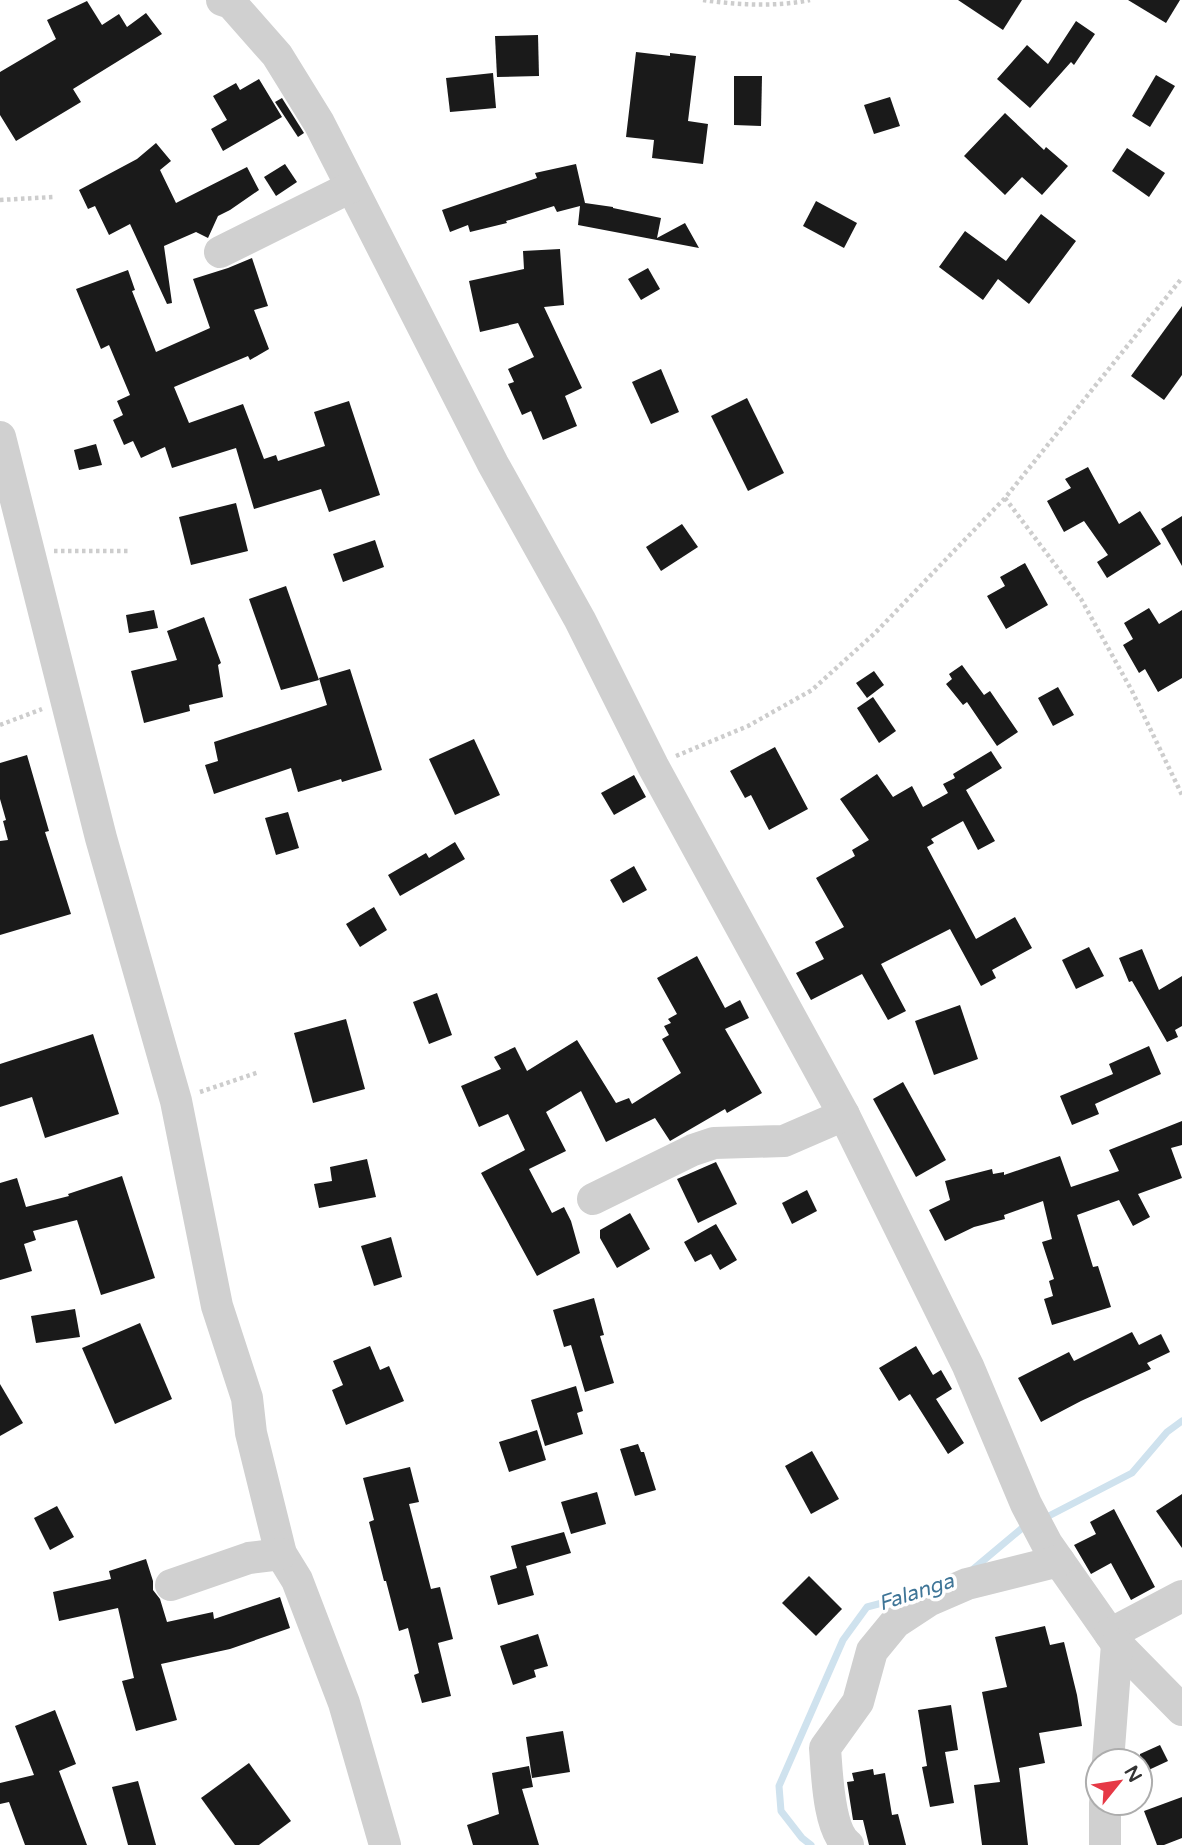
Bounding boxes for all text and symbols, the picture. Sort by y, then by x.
water label: Falanga [875,1568,958,1616]
north arrow [1084,1747,1154,1817]
text: N [1120,1762,1146,1786]

